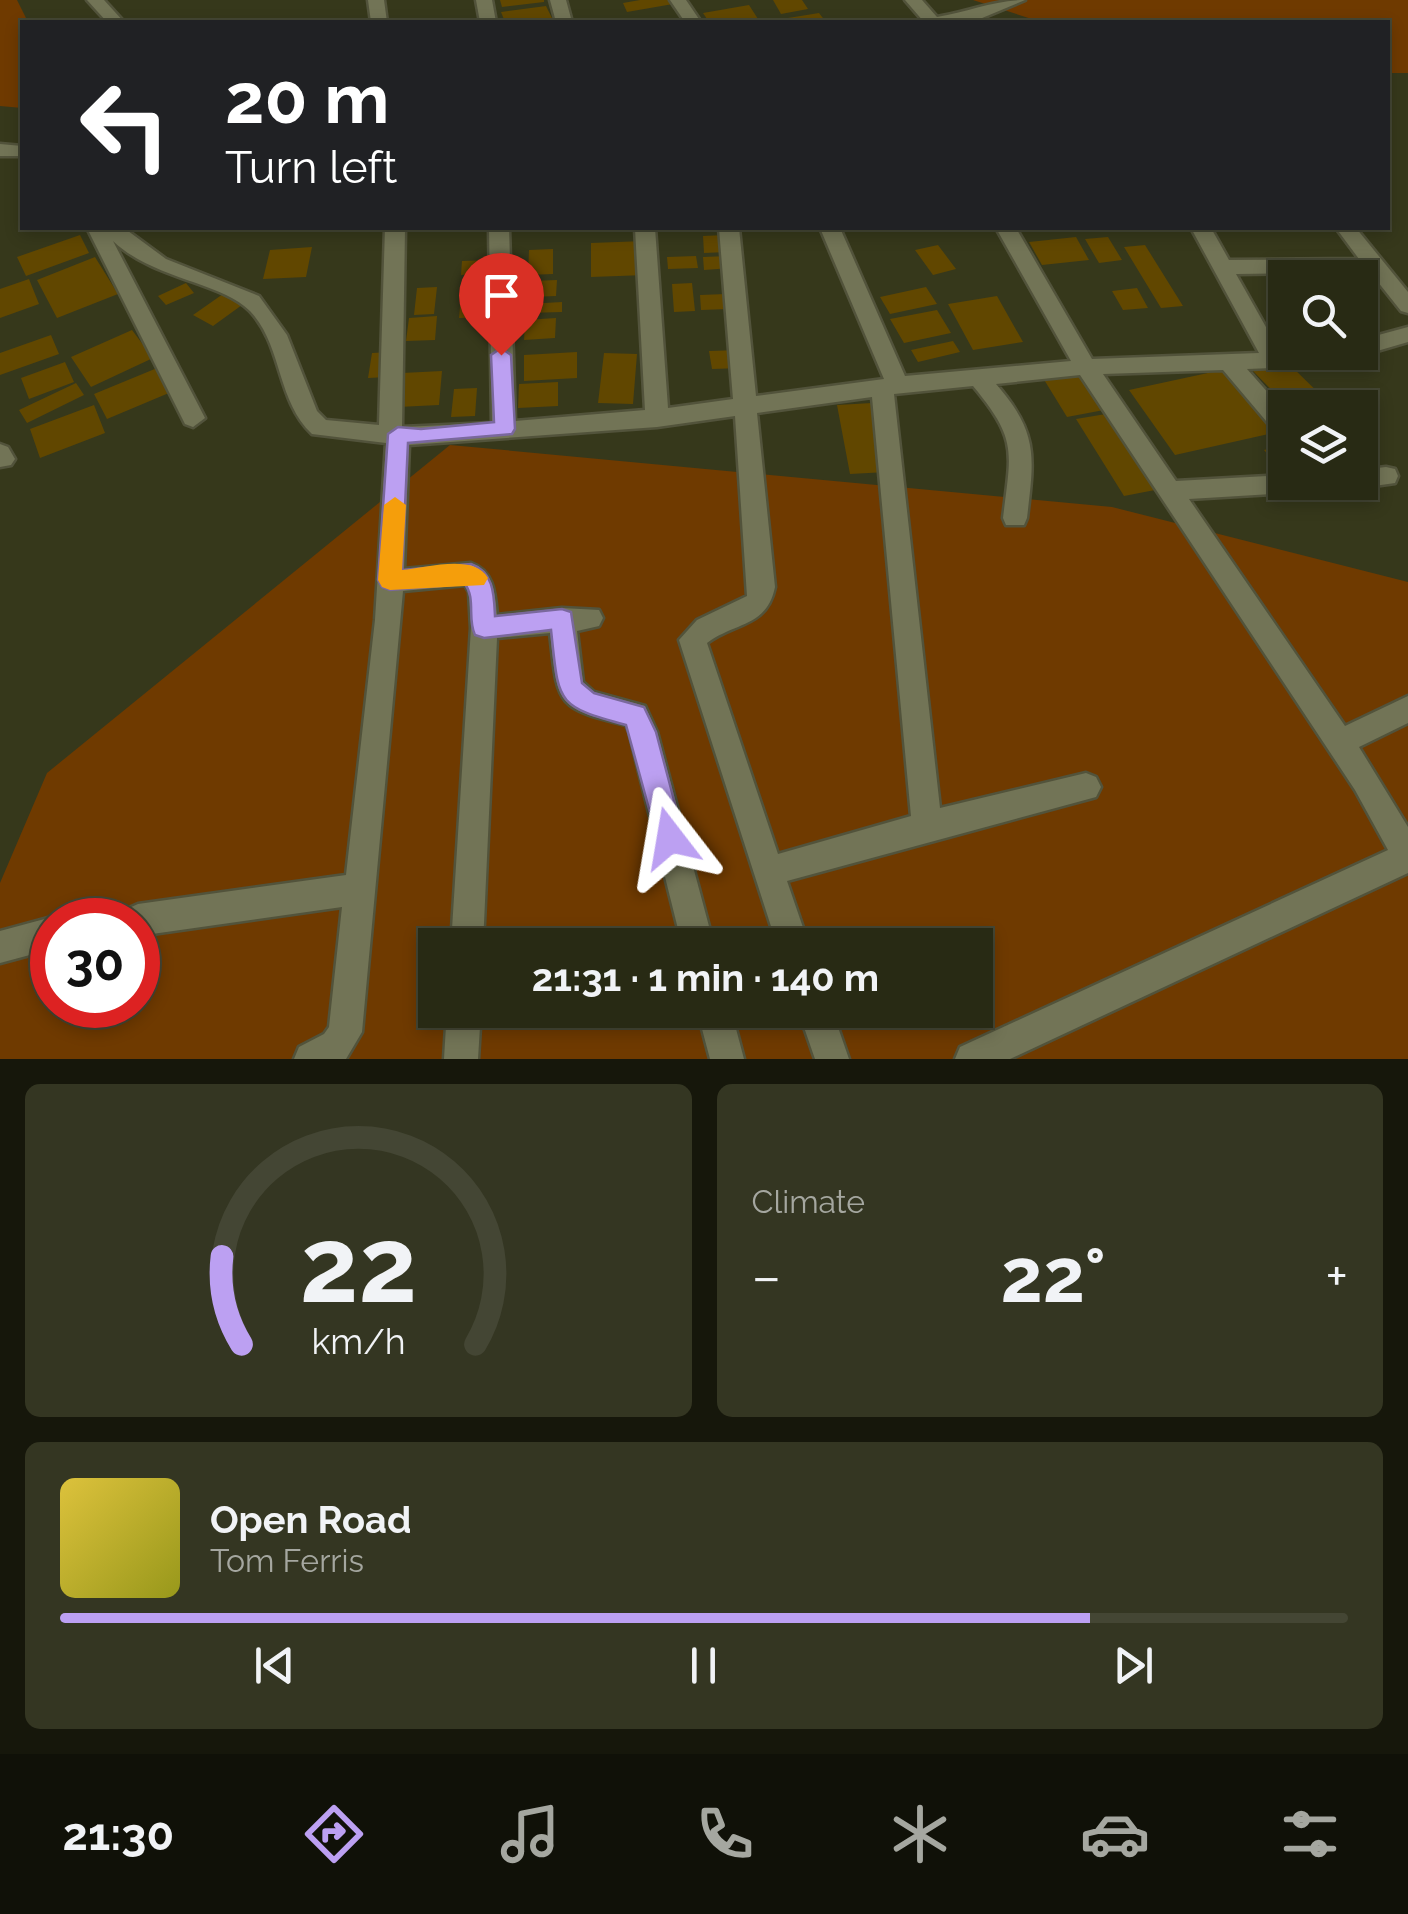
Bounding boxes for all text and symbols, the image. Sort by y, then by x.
text: 20 m [225,57,389,139]
icon: left [60,60,190,190]
text: Turn left [225,141,397,194]
pin [459,253,544,356]
map controls [1268,260,1378,500]
button: search [1268,260,1378,370]
icon: arrive [474,268,529,323]
button: layers [1268,390,1378,500]
position arrow [618,786,722,890]
speed limit sign: 30 [30,898,160,1028]
text: 21:31 · 1 min · 140 m [532,955,879,1000]
text: Climate [752,1183,865,1220]
text: 22 [300,1204,417,1326]
text: 22° [1000,1231,1106,1320]
text: − [752,1244,781,1309]
text: + [1325,1244,1348,1309]
text: km/h [311,1320,405,1362]
text: Open Road [210,1497,411,1542]
text: Tom Ferris [210,1542,364,1579]
icon: previous [247,1638,302,1693]
icon: pause [676,1638,731,1693]
icon: next [1106,1638,1161,1693]
icon: directions [299,1799,369,1869]
icon: music [495,1799,565,1869]
icon: phone [690,1799,760,1869]
icon: climate [885,1799,955,1869]
icon: car [1080,1799,1150,1869]
icon: filters [1275,1799,1345,1869]
text: 21:30 [63,1808,174,1861]

